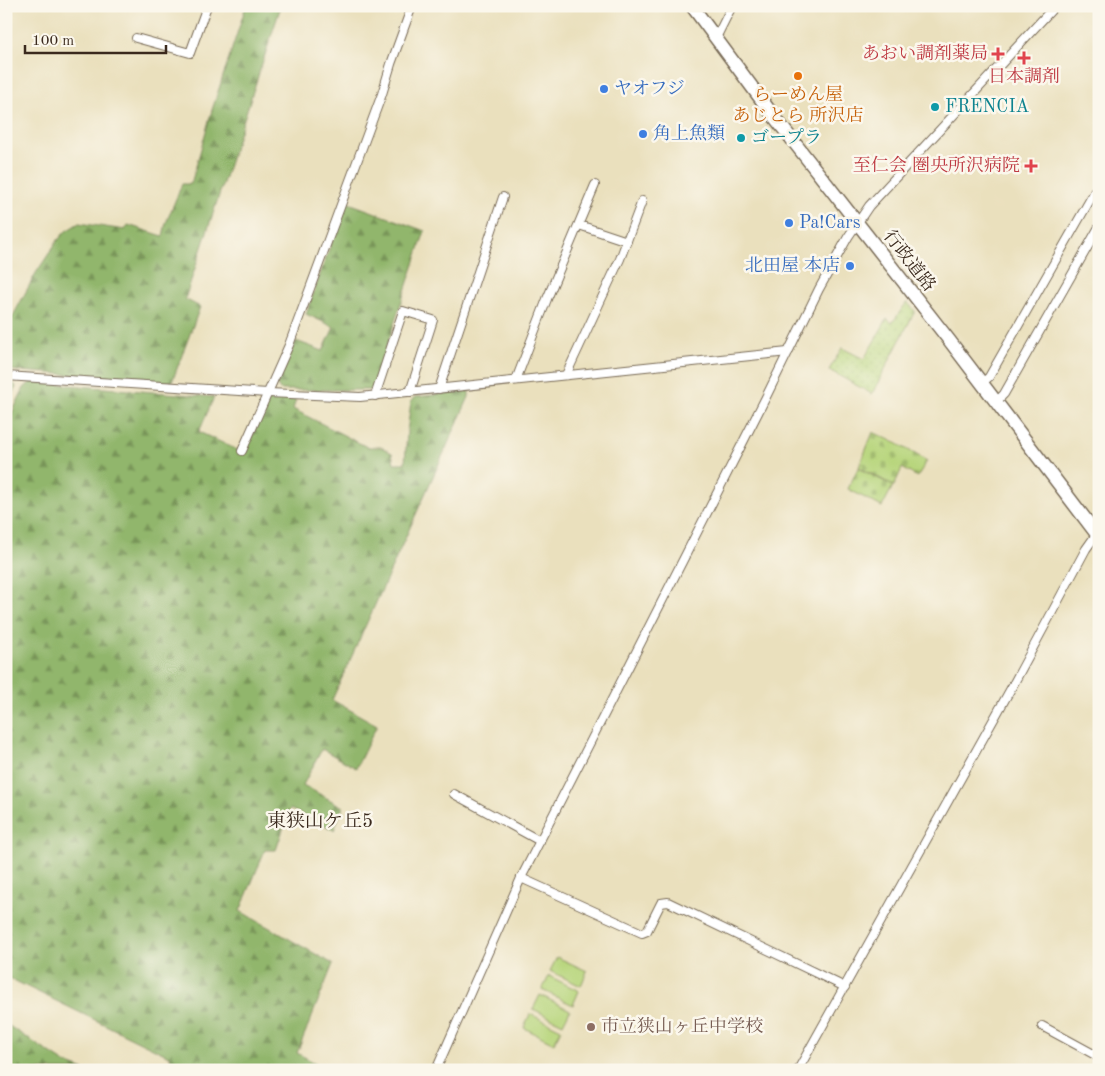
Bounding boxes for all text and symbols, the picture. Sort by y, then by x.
scale bar [25,22,166,54]
text: 100 m [32,34,74,49]
place label: あおい調剤薬局 [862,43,988,63]
marker: あおい調剤薬局 [992,48,1004,60]
marker: 日本調剤 [1018,52,1030,64]
place label: 日本調剤 [988,66,1060,86]
marker: らーめん屋 あじとら 所沢店 [792,70,804,82]
place label: ヤオフジ [614,79,685,98]
marker: ヤオフジ [598,83,610,95]
place label: らーめん屋 あじとら 所沢店 [732,85,864,125]
place label: FRENCIA [945,98,1029,116]
marker: FRENCIA [929,101,941,113]
place label: 角上魚類 [653,123,725,143]
marker: 角上魚類 [637,128,649,140]
place label: ゴープラ [751,128,822,147]
marker: ゴープラ [735,132,747,144]
place label: 至仁会 圏央所沢病院 [853,155,1020,175]
marker: 至仁会 圏央所沢病院 [1024,159,1038,173]
place label: Pa!Cars [799,214,861,232]
marker: Pa!Cars [783,217,795,229]
street label: 行政道路 [880,226,940,295]
place label: 北田屋 本店 [745,255,840,275]
marker: 北田屋 本店 [844,260,856,272]
district label: 東狭山ケ丘5 [267,810,373,832]
place label: 市立狭山ヶ丘中学校 [601,1016,763,1036]
marker: 市立狭山ヶ丘中学校 [585,1021,597,1033]

